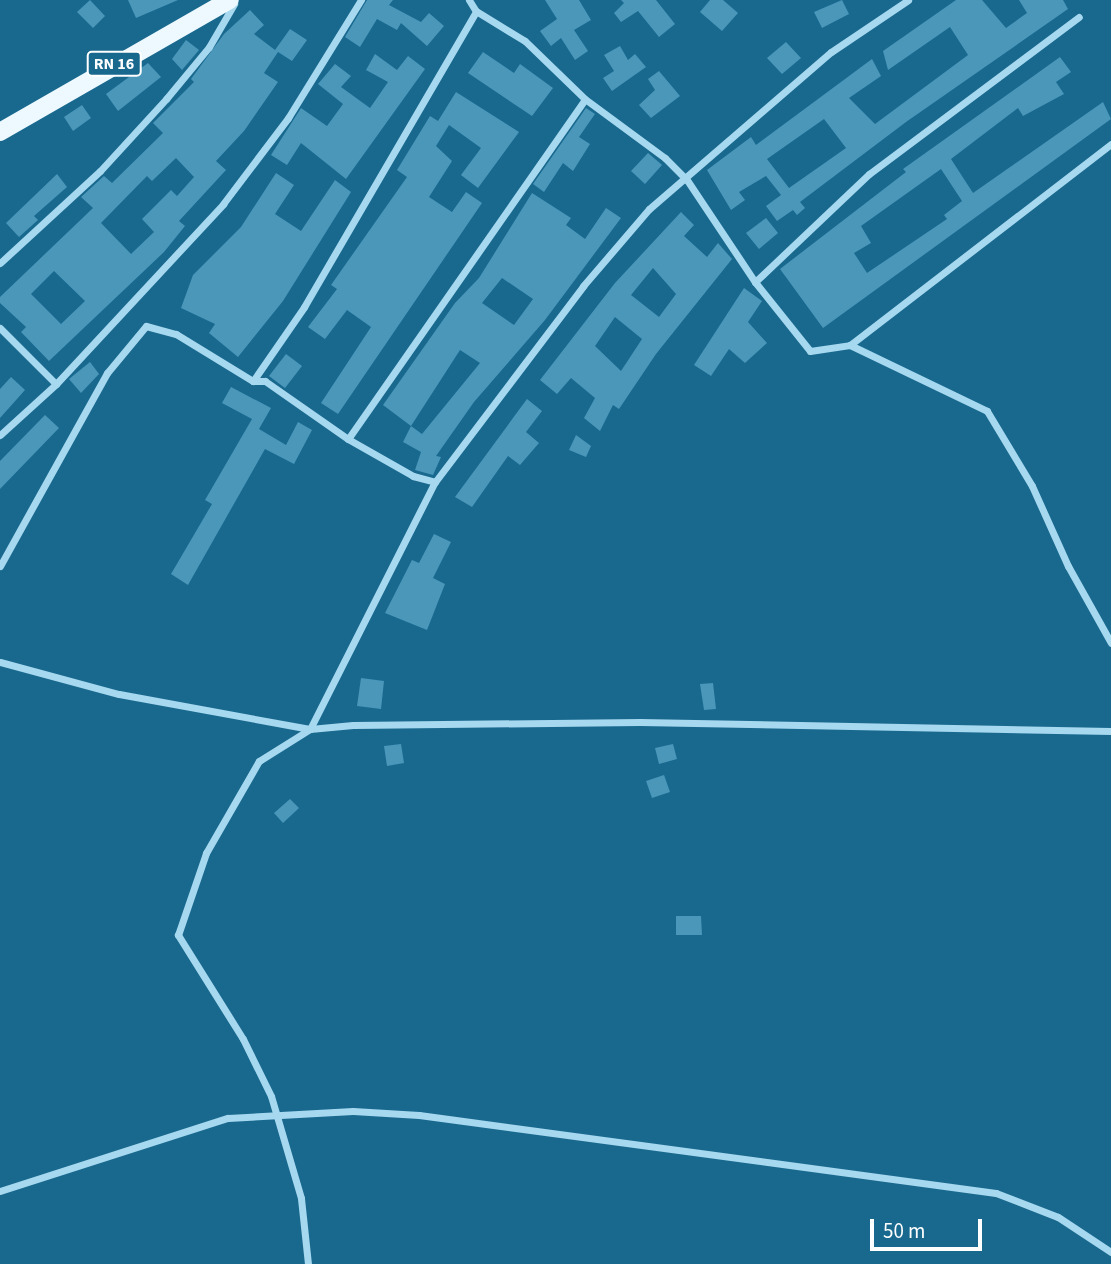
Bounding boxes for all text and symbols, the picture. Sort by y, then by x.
road number: RN 16 [86,52,142,76]
scale bar [873,1204,985,1248]
text: 50 m [883,1216,925,1246]

